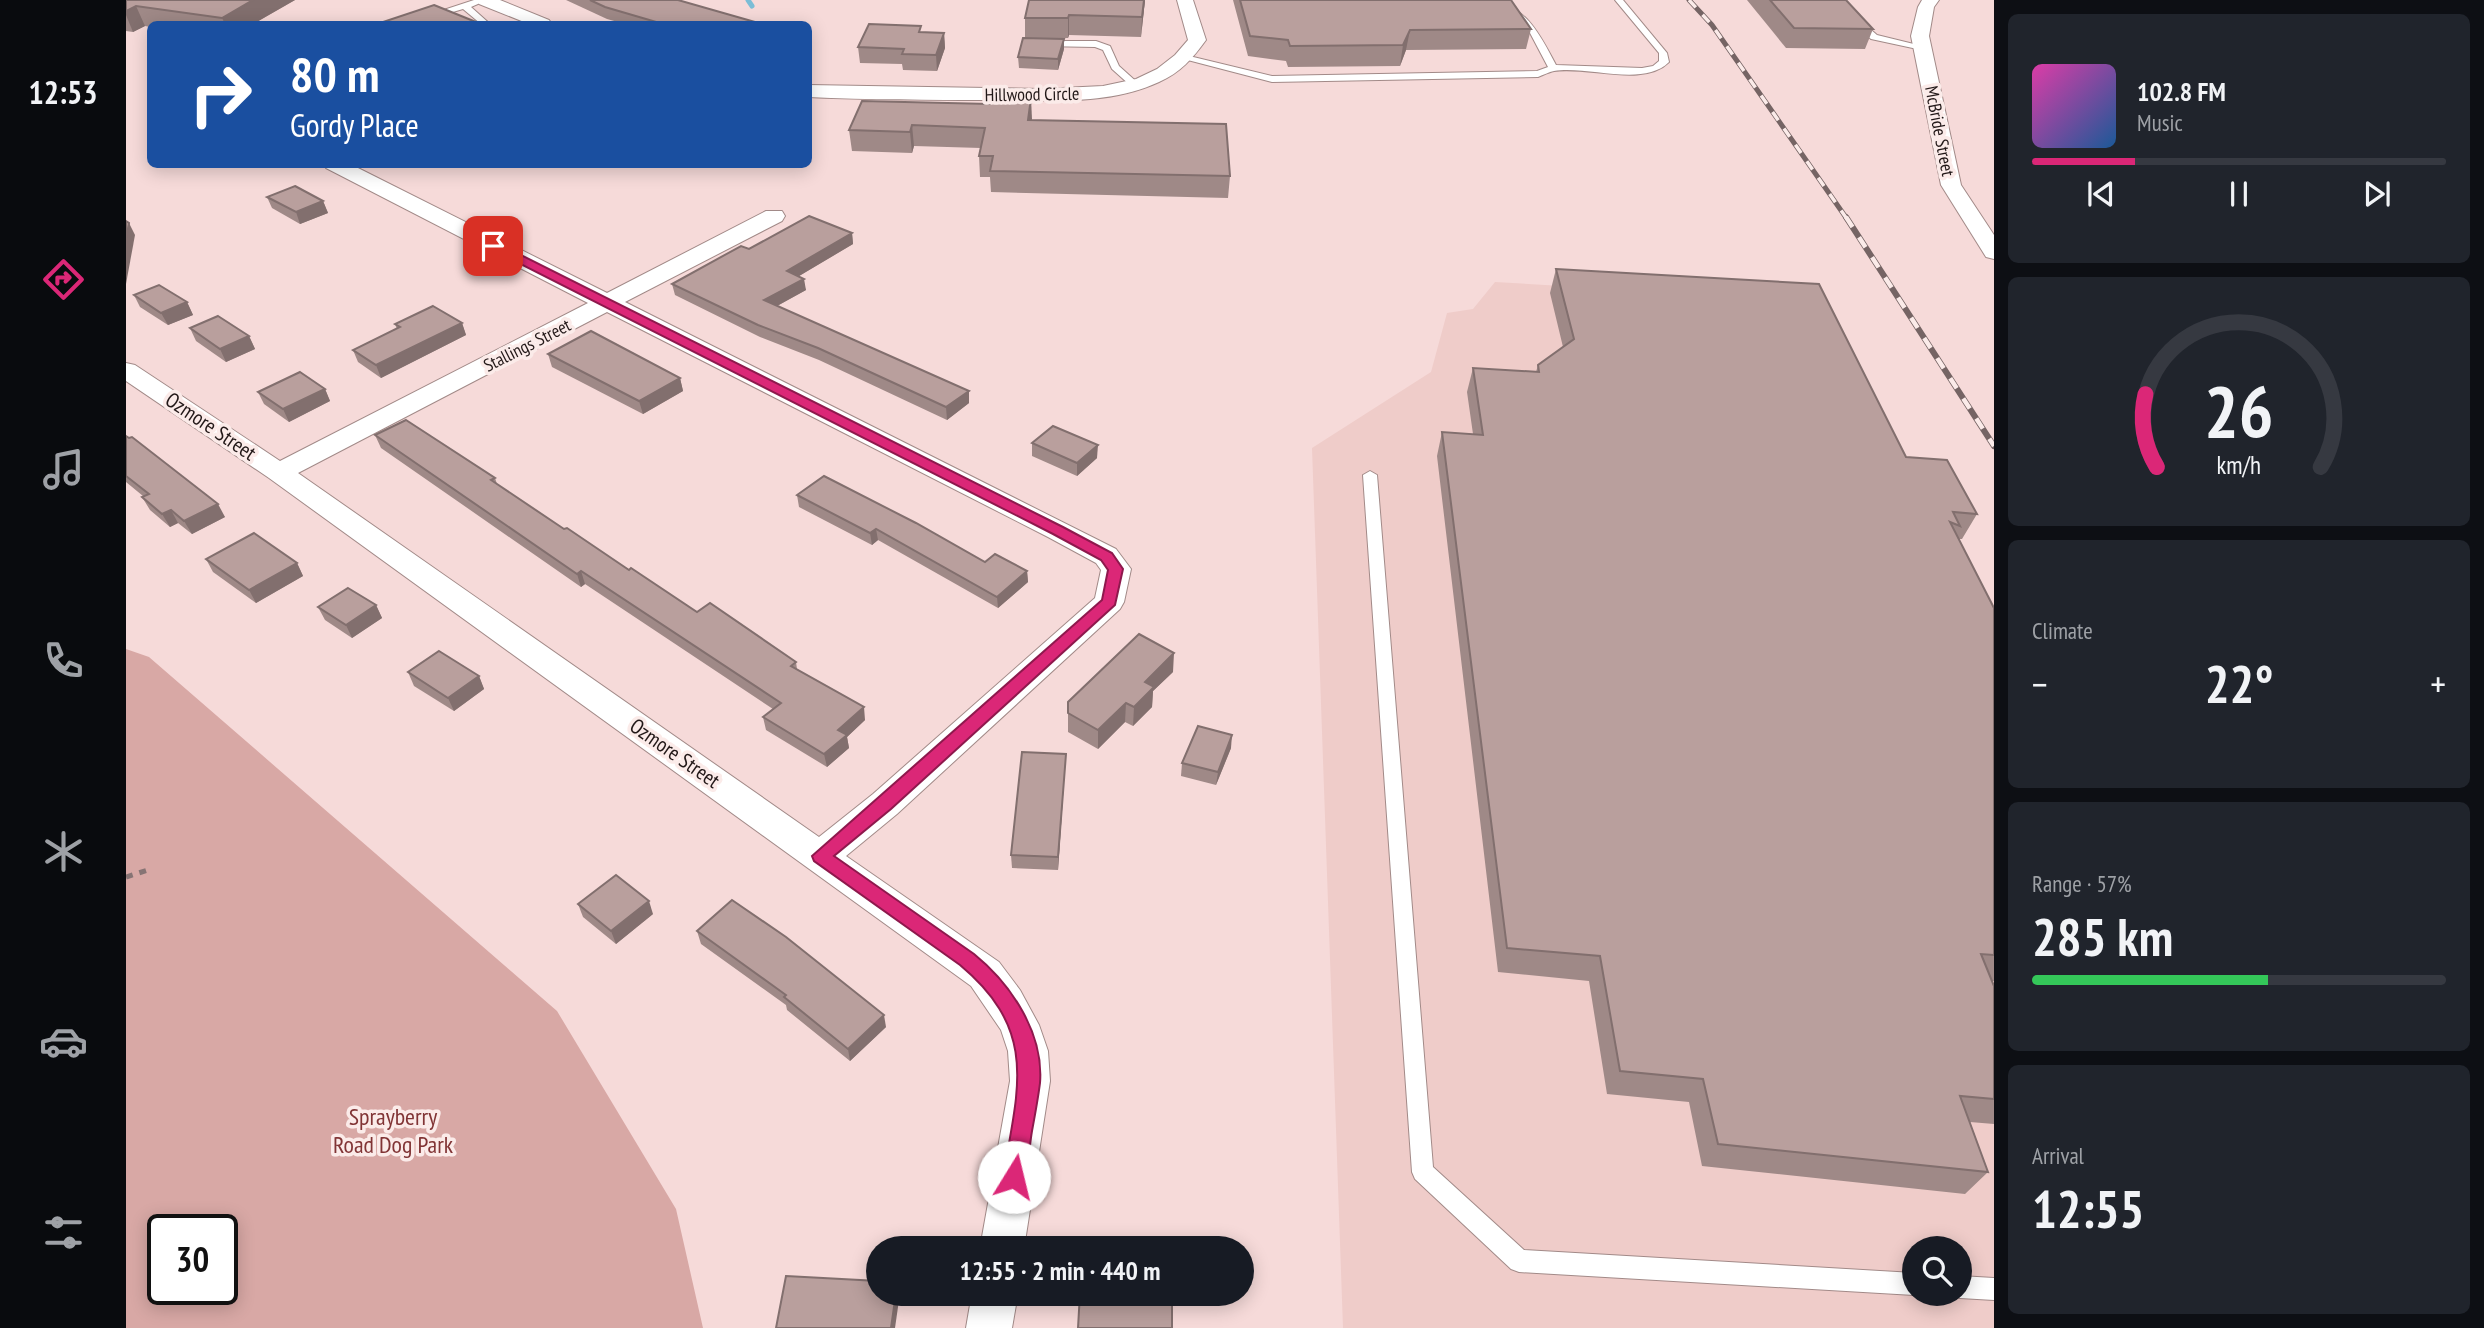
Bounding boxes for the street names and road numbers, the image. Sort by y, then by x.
street label: Hillwood Circle [984,82,1080,106]
street label: McBride Street [1920,84,1960,178]
street label: Stallings Street [479,313,575,377]
street label: Ozmore Street [160,386,262,466]
street label: Ozmore Street [625,712,725,794]

